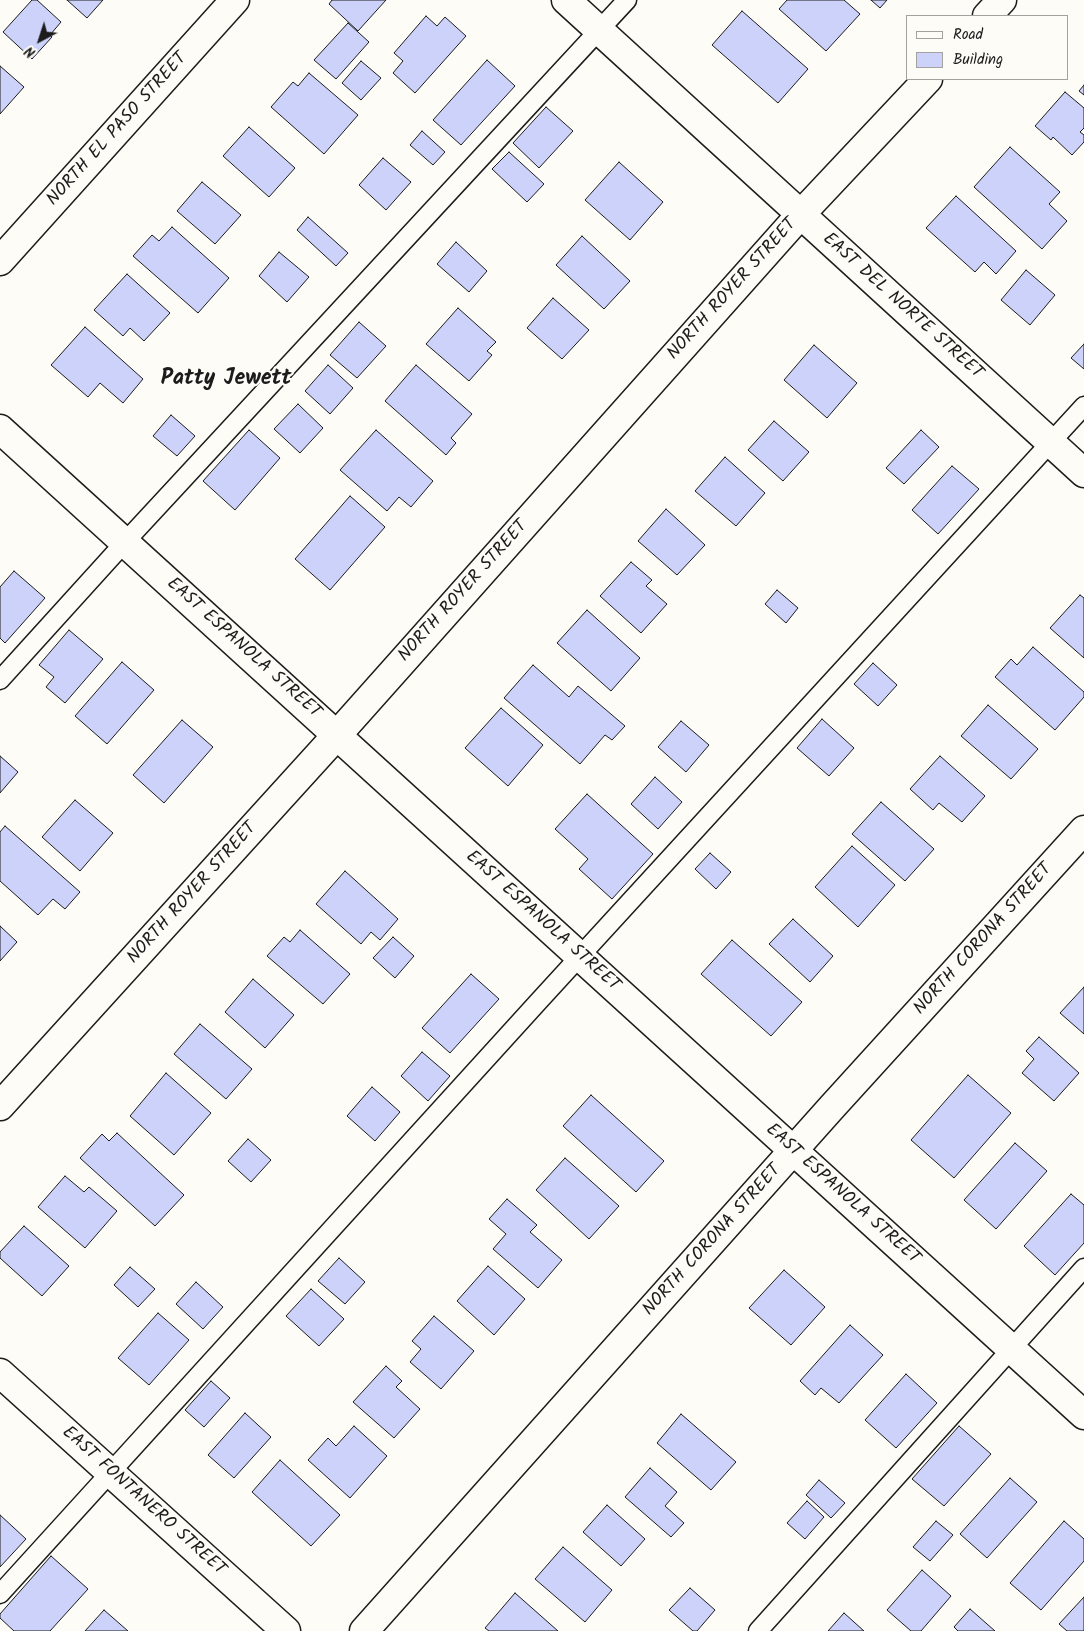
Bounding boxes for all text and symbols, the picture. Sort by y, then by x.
north arrow [15,15,65,65]
legend [906,15,1069,80]
text: Road [953,23,983,47]
text: N [20,40,41,63]
text: Building [953,48,1003,72]
street label: NORTH EL PASO STREET [43,49,193,211]
street label: NORTH ROYER STREET [664,215,802,365]
street label: EAST DEL NORTE STREET [817,229,987,385]
district label: Patty Jewett [161,367,291,393]
street label: NORTH ROYER STREET [395,517,533,667]
street label: EAST ESPANOLA STREET [161,574,325,724]
street label: NORTH ROYER STREET [124,819,262,969]
street label: EAST ESPANOLA STREET [460,847,624,997]
street label: NORTH CORONA STREET [910,860,1058,1020]
street label: EAST ESPANOLA STREET [760,1120,924,1270]
street label: NORTH CORONA STREET [639,1161,787,1321]
street label: EAST FONTANERO STREET [57,1423,229,1581]

